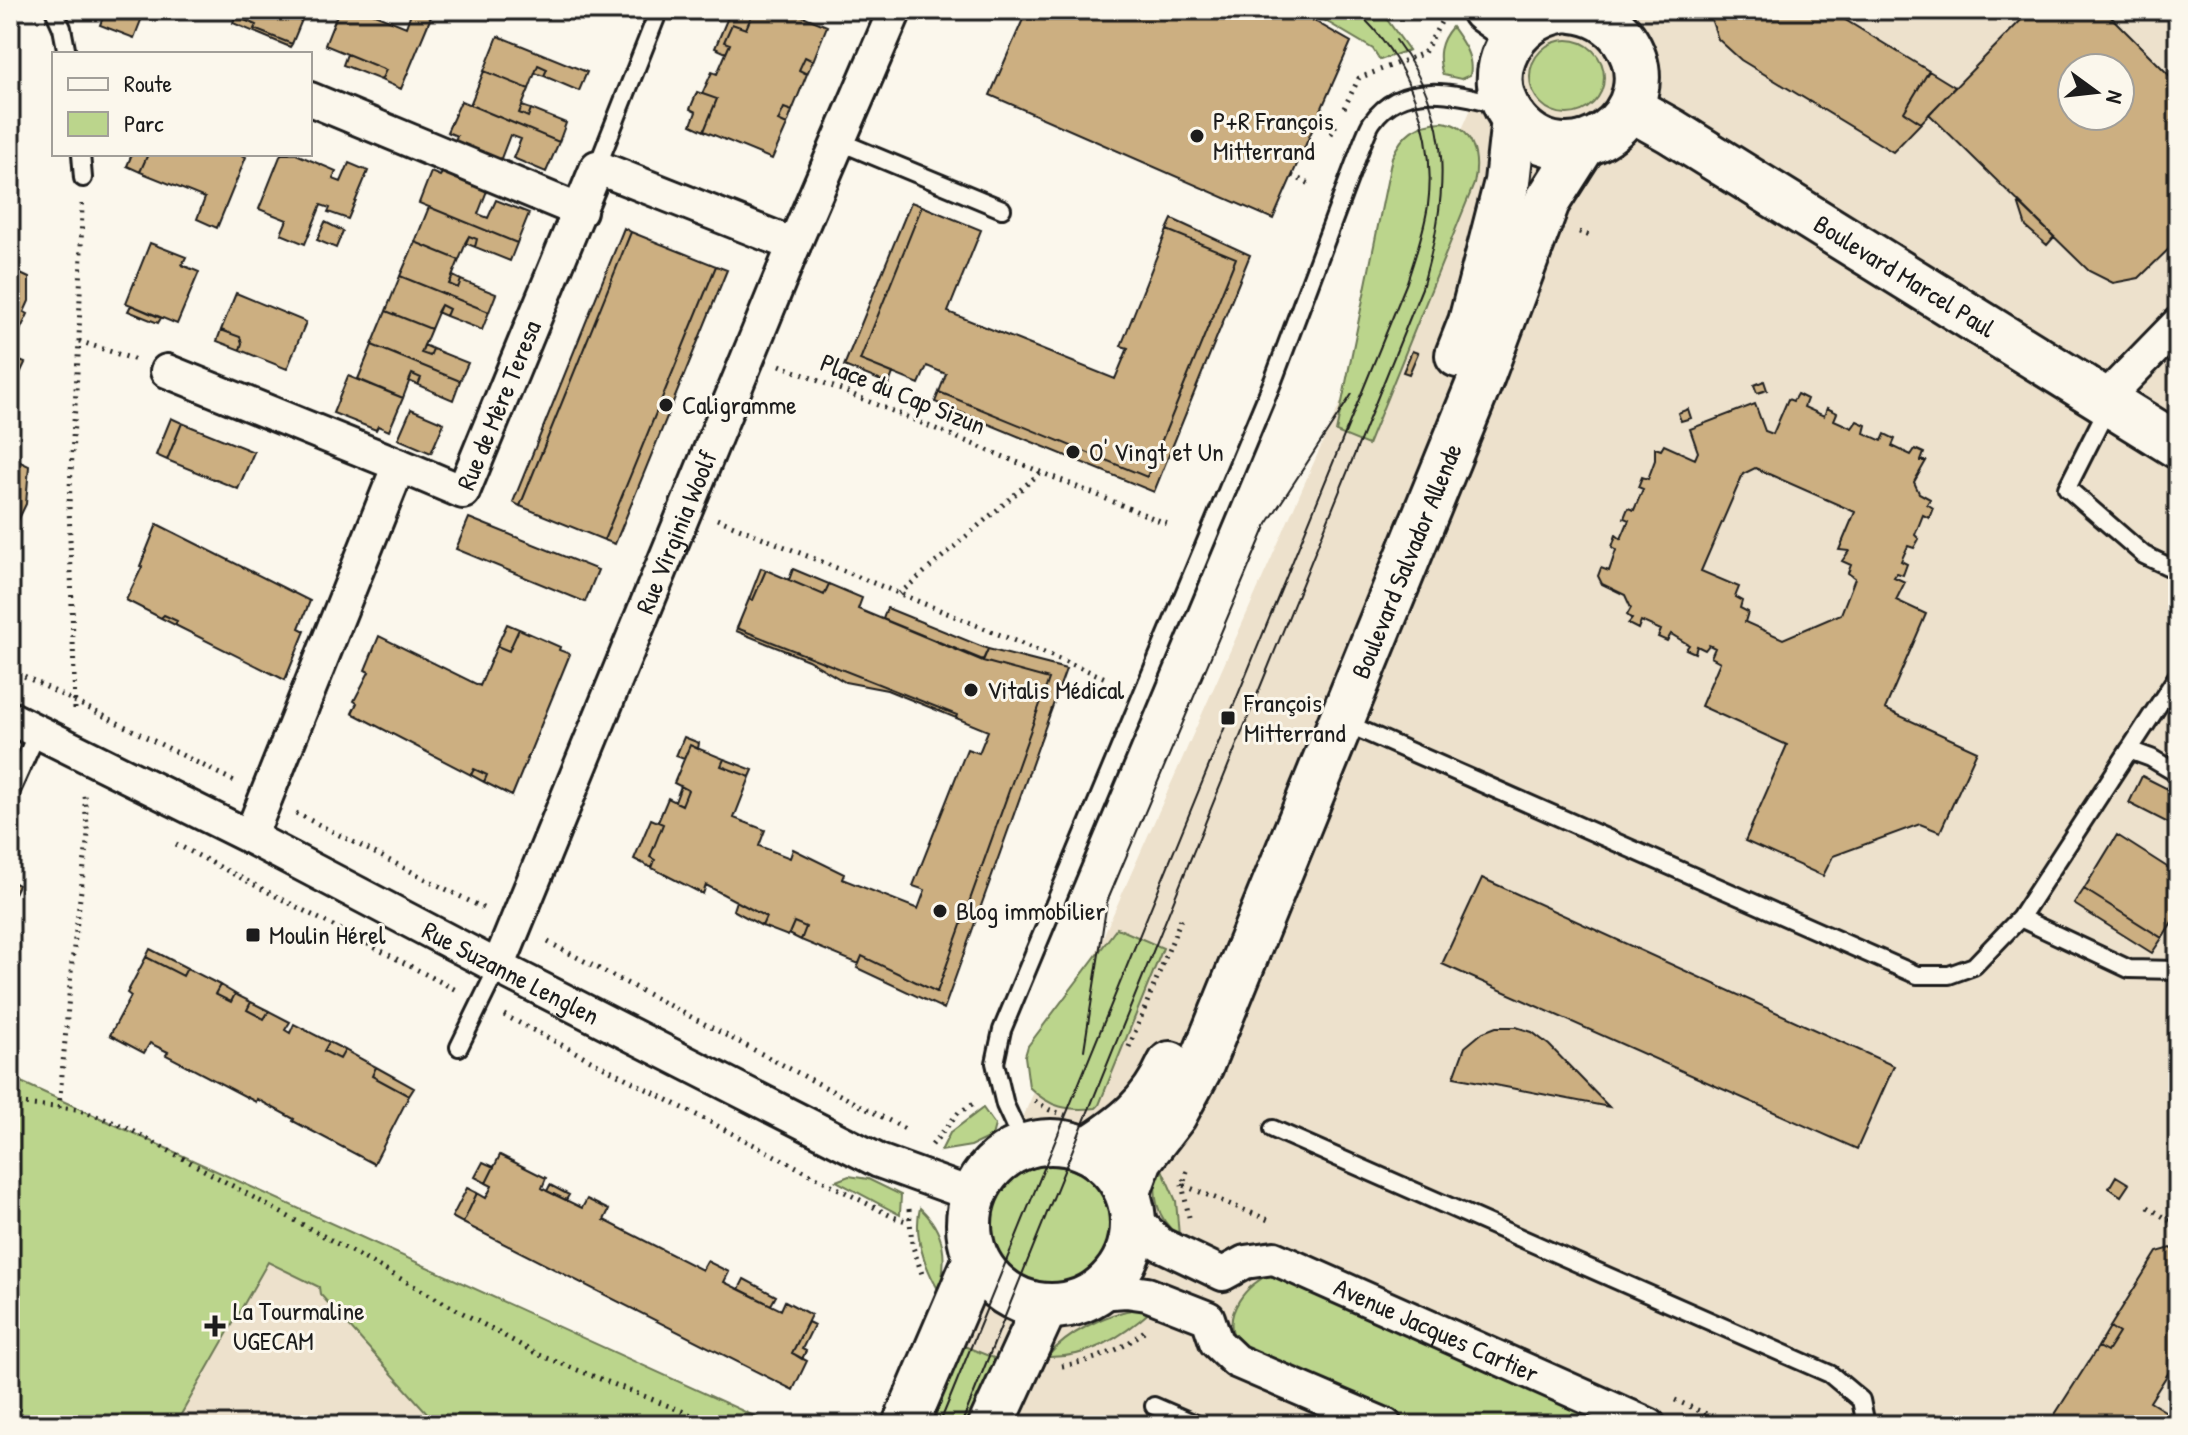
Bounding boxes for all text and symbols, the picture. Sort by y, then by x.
legend [52,52,312,156]
north arrow [2056,52,2136,132]
text: Route [124,67,172,99]
text: N [2099,88,2131,107]
place label: P+R François Mitterrand [1213,103,1334,168]
text: Parc [124,107,164,139]
marker: P+R François Mitterrand [1188,127,1206,145]
street label: Boulevard Marcel Paul [1808,206,2002,345]
street label: Rue de Mère Teresa [448,315,549,495]
street label: Place du Cap Sizun [815,345,991,443]
place label: Caligramme [682,387,797,422]
marker: Caligramme [657,396,675,414]
place label: O' Vingt et Un [1089,434,1224,469]
street label: Boulevard Salvador Allende [1343,438,1470,683]
marker: O' Vingt et Un [1064,443,1082,461]
street label: Rue Virginia Woolf [627,444,725,619]
place label: Vitalis Médical [987,672,1124,707]
marker: Vitalis Médical [962,681,980,699]
place label: François Mitterrand [1243,685,1346,750]
marker: François Mitterrand [1219,709,1237,727]
place label: Blog immobilier [956,893,1105,928]
marker: Blog immobilier [931,902,949,920]
street label: Rue Suzanne Lenglen [416,912,605,1033]
place label: Moulin Hérel [269,917,386,952]
marker: Moulin Hérel [244,926,262,944]
street label: Avenue Jacques Cartier [1329,1269,1544,1391]
place label: La Tourmaline UGECAM [233,1293,365,1358]
marker: La Tourmaline UGECAM [204,1315,226,1337]

